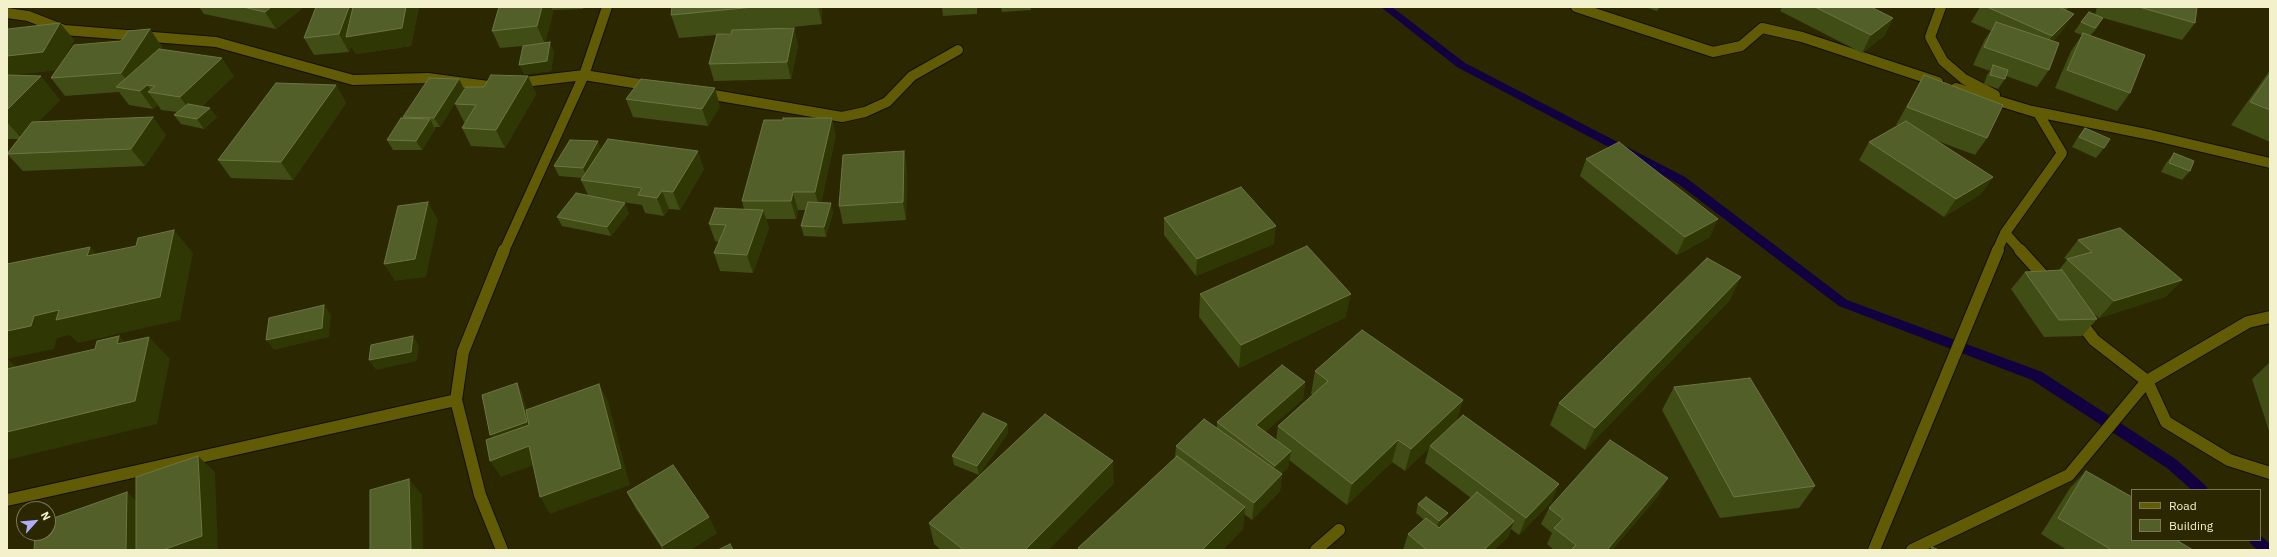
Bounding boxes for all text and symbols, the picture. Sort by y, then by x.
legend [2131,489,2261,541]
text: Road [2169,498,2197,513]
north arrow [16,501,56,541]
text: N [38,509,54,523]
text: Building [2169,518,2213,533]

